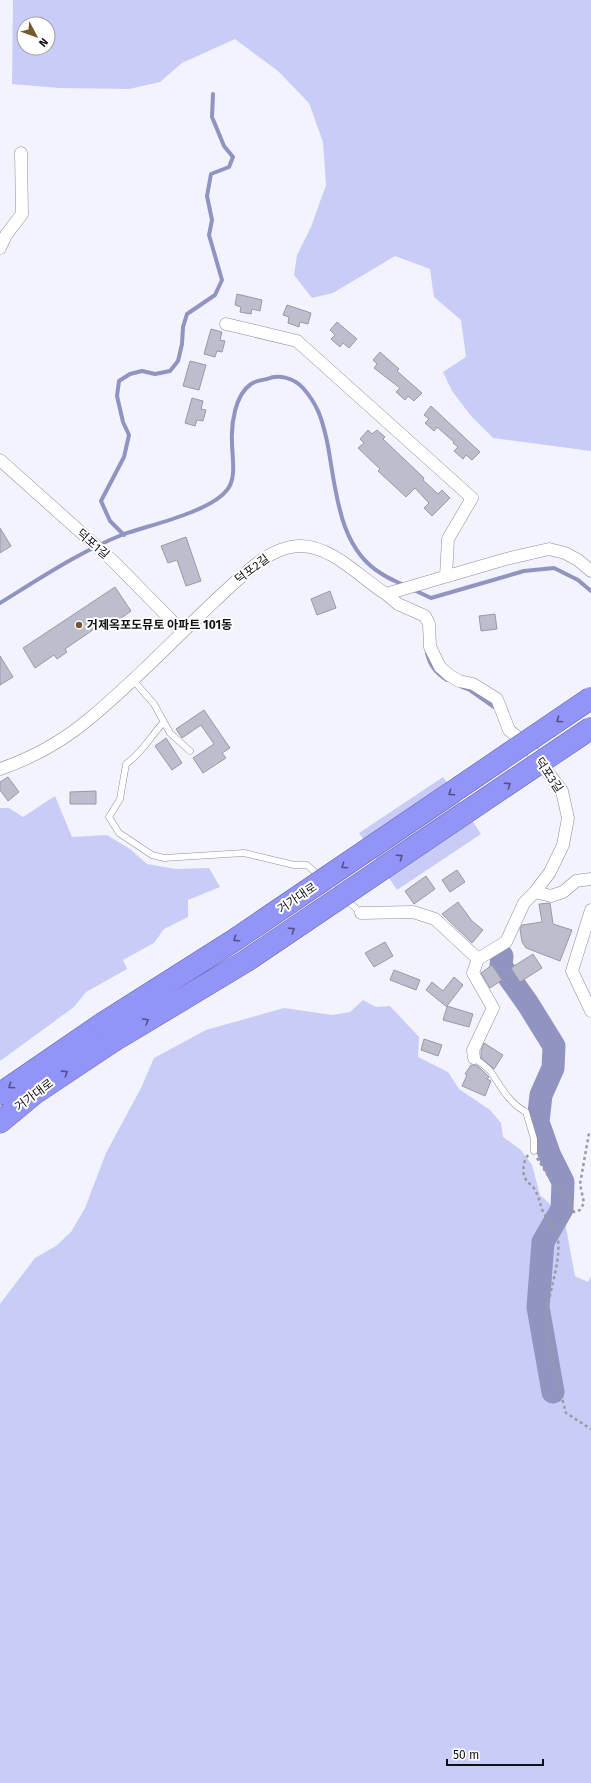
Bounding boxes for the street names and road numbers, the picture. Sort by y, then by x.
street label: 덕포1길 [74,526,112,562]
street label: 덕포2길 [232,552,272,586]
street label: 덕포3길 [532,755,566,795]
street label: 거가대로 [275,880,319,916]
street label: 거가대로 [12,1076,56,1114]

